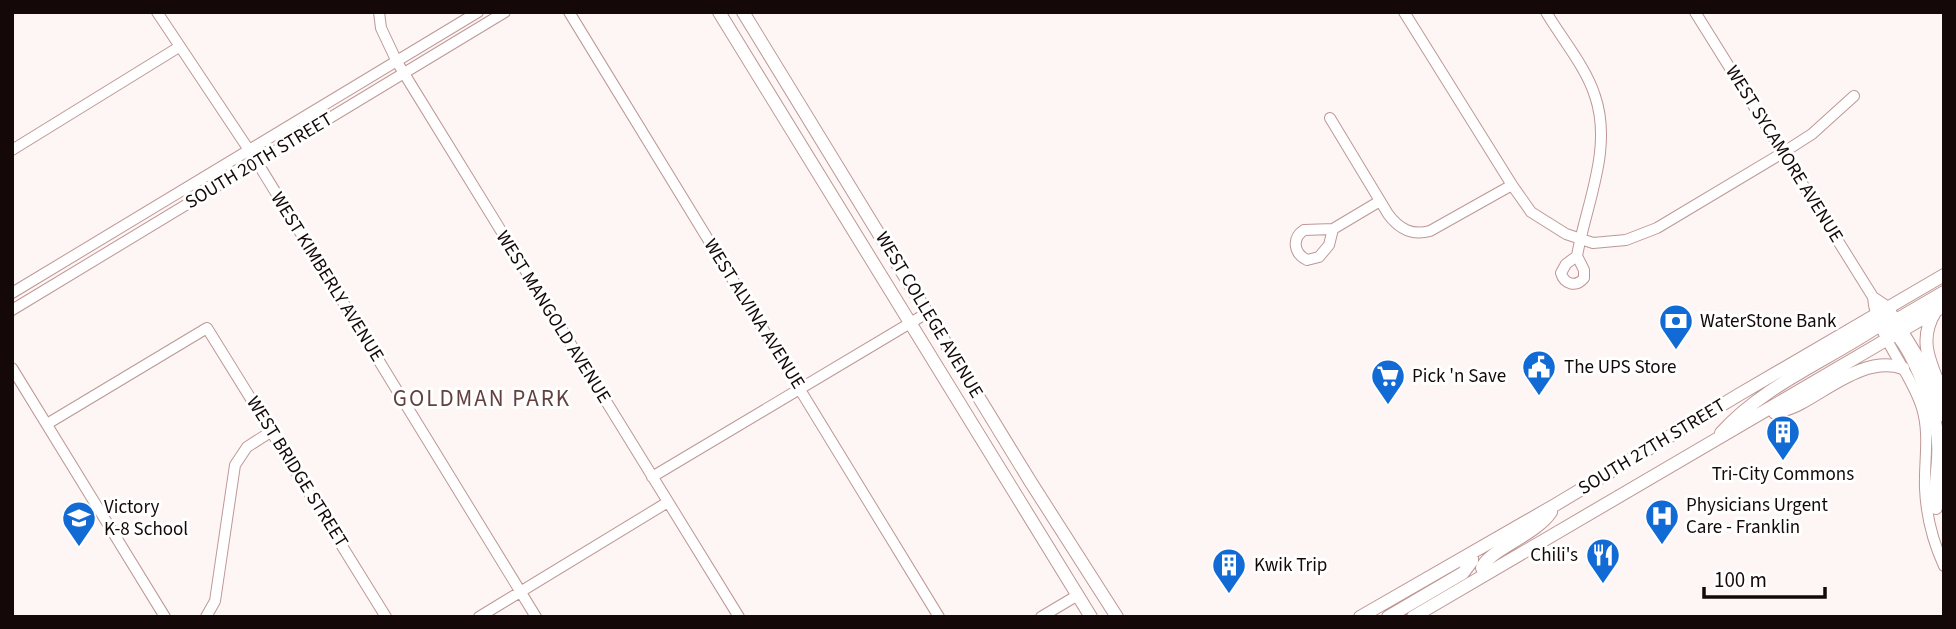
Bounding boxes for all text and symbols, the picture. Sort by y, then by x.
street label: WEST SYCAMORE AVENUE [1718,60,1850,248]
street label: SOUTH 20TH STREET [180,106,338,216]
street label: WEST KIMBERLY AVENUE [264,187,390,367]
street label: WEST MANGOLD AVENUE [489,226,617,408]
street label: WEST COLLEGE AVENUE [868,227,990,403]
street label: WEST ALVINA AVENUE [697,234,811,394]
bank icon: WaterStone Bank [1657,302,1695,351]
place label: WaterStone Bank [1700,308,1837,335]
public building icon: The UPS Store [1520,348,1558,397]
place label: The UPS Store [1564,354,1677,381]
supermarket icon: Pick 'n Save [1369,357,1407,406]
place label: Pick 'n Save [1412,363,1506,390]
district label: GOLDMAN PARK [393,382,571,415]
street label: WEST BRIDGE STREET [239,391,355,553]
street label: SOUTH 27TH STREET [1573,392,1731,502]
building icon: Tri-City Commons [1764,413,1802,462]
place label: Tri-City Commons [1712,461,1854,488]
place label: Physicians Urgent Care - Franklin [1686,492,1828,541]
place label: Victory K-8 School [104,494,188,543]
hospital icon: Physicians Urgent Care - Franklin [1643,497,1681,546]
school or university icon: Victory K-8 School [60,499,98,548]
restaurant icon: Chili's [1584,536,1622,585]
place label: Chili's [1530,542,1578,569]
building icon: Kwik Trip [1210,546,1248,595]
place label: Kwik Trip [1254,552,1327,579]
scale bar [1704,556,1825,600]
text: 100 m [1714,565,1767,595]

